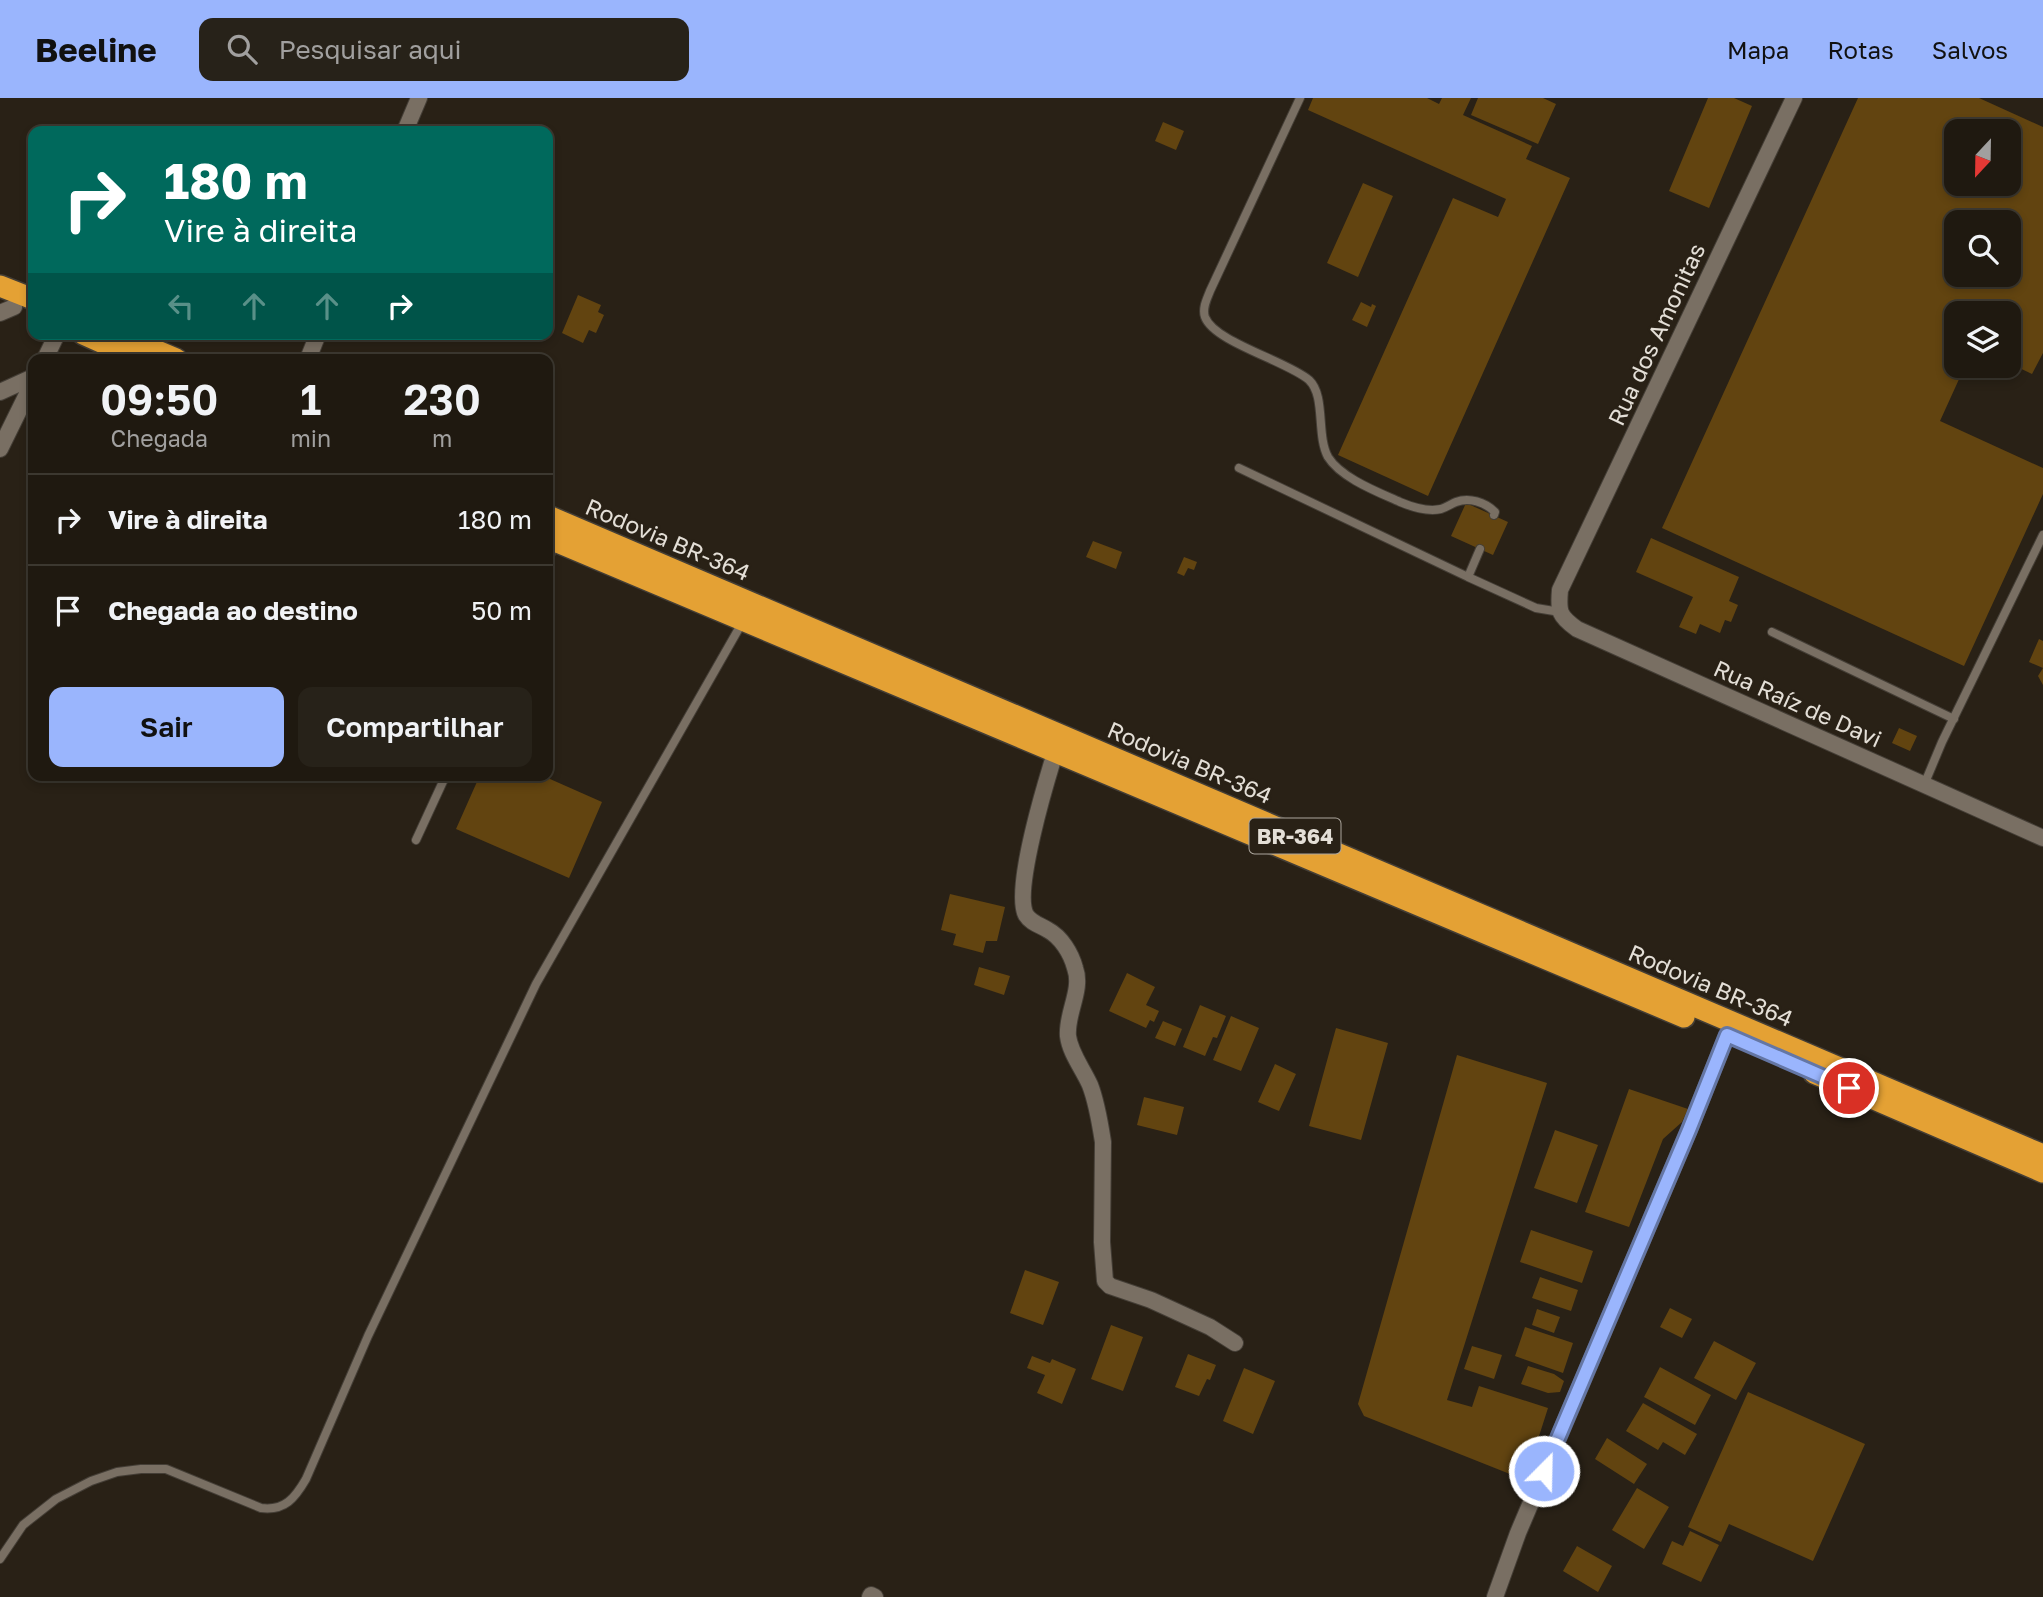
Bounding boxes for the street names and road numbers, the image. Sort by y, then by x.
street label: Rua dos Amonitas [1601,238,1711,430]
street label: Rodovia BR-364 [582,492,754,586]
street label: Rua Raíz de Davi [1710,653,1886,753]
street label: Rodovia BR-364 [1104,715,1276,809]
road number: BR-364 [1250,818,1340,854]
street label: Rodovia BR-364 [1625,938,1797,1032]

